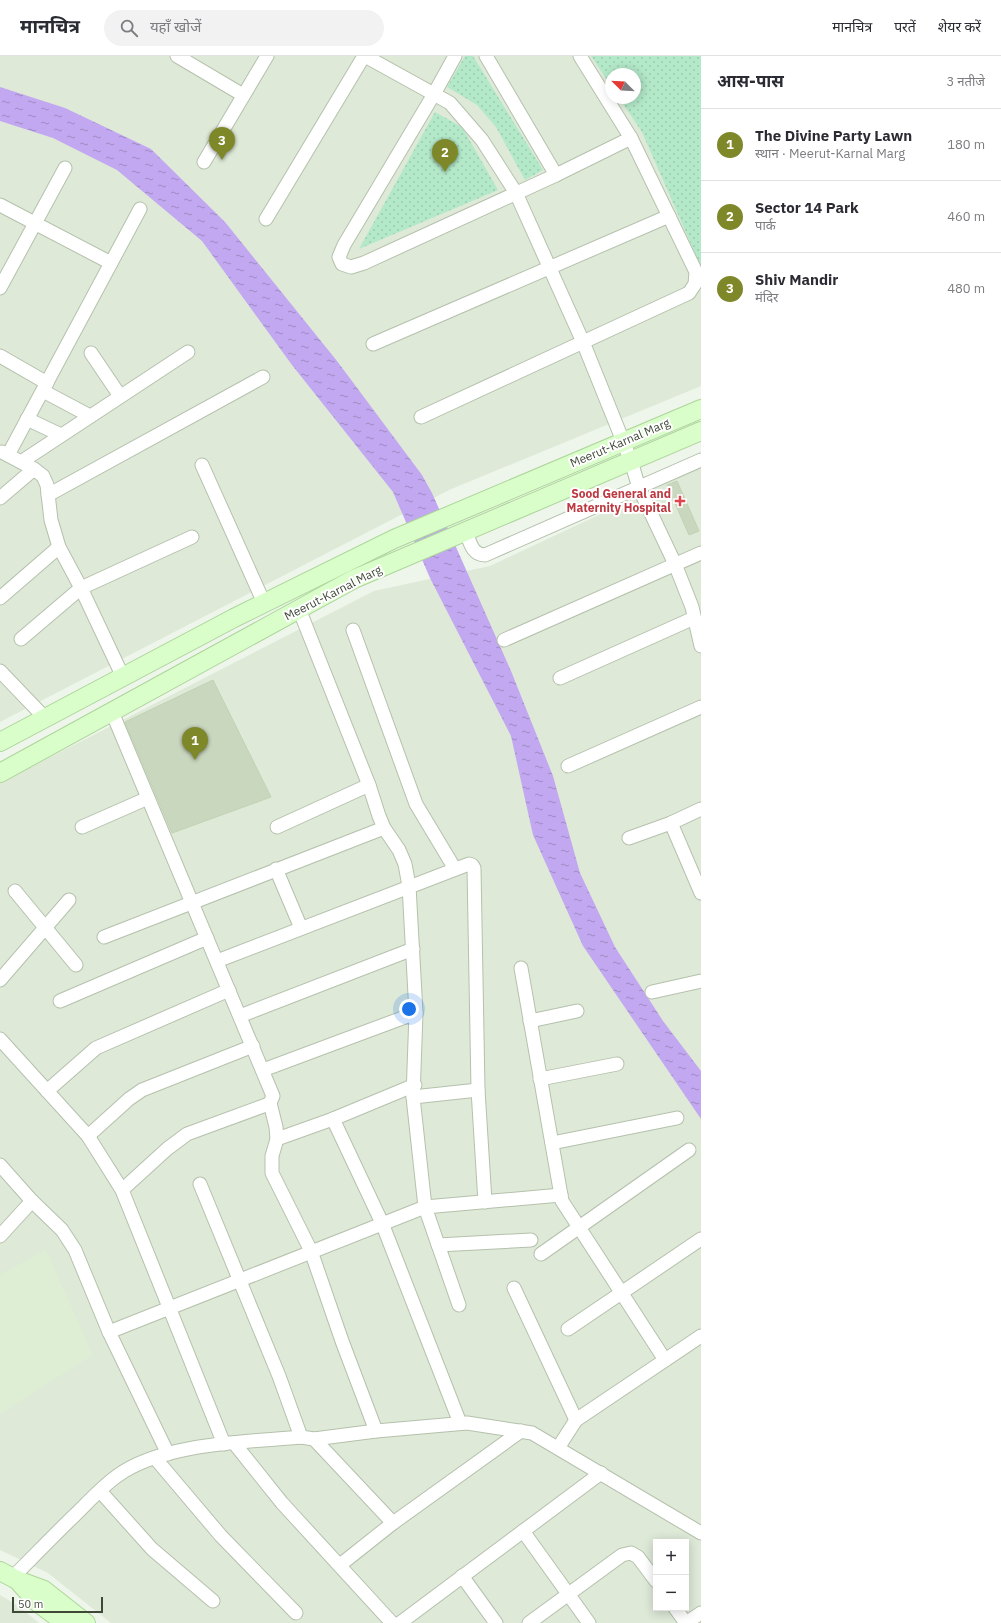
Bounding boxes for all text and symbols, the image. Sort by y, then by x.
search box [104,10,384,46]
text: मानचित्र [20,14,80,38]
icon: search [118,17,140,39]
text: यहाँ खोजें [150,17,201,36]
text: मानचित्र [832,18,872,36]
text: परतें [894,18,916,36]
text: शेयर करें [938,18,981,36]
north arrow [605,68,641,104]
text: आस-पास [717,70,784,92]
text: 3 नतीजे [946,73,985,90]
text: The Divine Party Lawn [755,126,912,145]
pin: 3 [209,127,235,160]
text: 1 [726,136,734,153]
text: 180 m [947,136,985,153]
pin: 2 [432,139,458,172]
text: स्थान · Meerut-Karnal Marg [755,145,905,162]
text: Sector 14 Park [755,198,859,217]
text: 2 [726,208,734,225]
text: 460 m [947,208,985,225]
text: पार्क [755,217,776,234]
text: Shiv Mandir [755,270,838,289]
text: 3 [726,280,734,297]
text: 480 m [947,280,985,297]
text: मंदिर [755,289,778,306]
street label: Meerut-Karnal Marg [568,414,673,470]
place label: Sood General and Maternity Hospital [567,486,671,515]
marker: Sood General and Maternity Hospital [674,495,686,507]
street label: Meerut-Karnal Marg [282,561,384,624]
pin: 1 [182,727,208,760]
your location [399,999,419,1019]
map controls [653,1539,689,1611]
button: + [653,1539,689,1575]
button: − [653,1575,689,1611]
scale bar [12,1595,103,1614]
text: 50 m [18,1597,43,1611]

